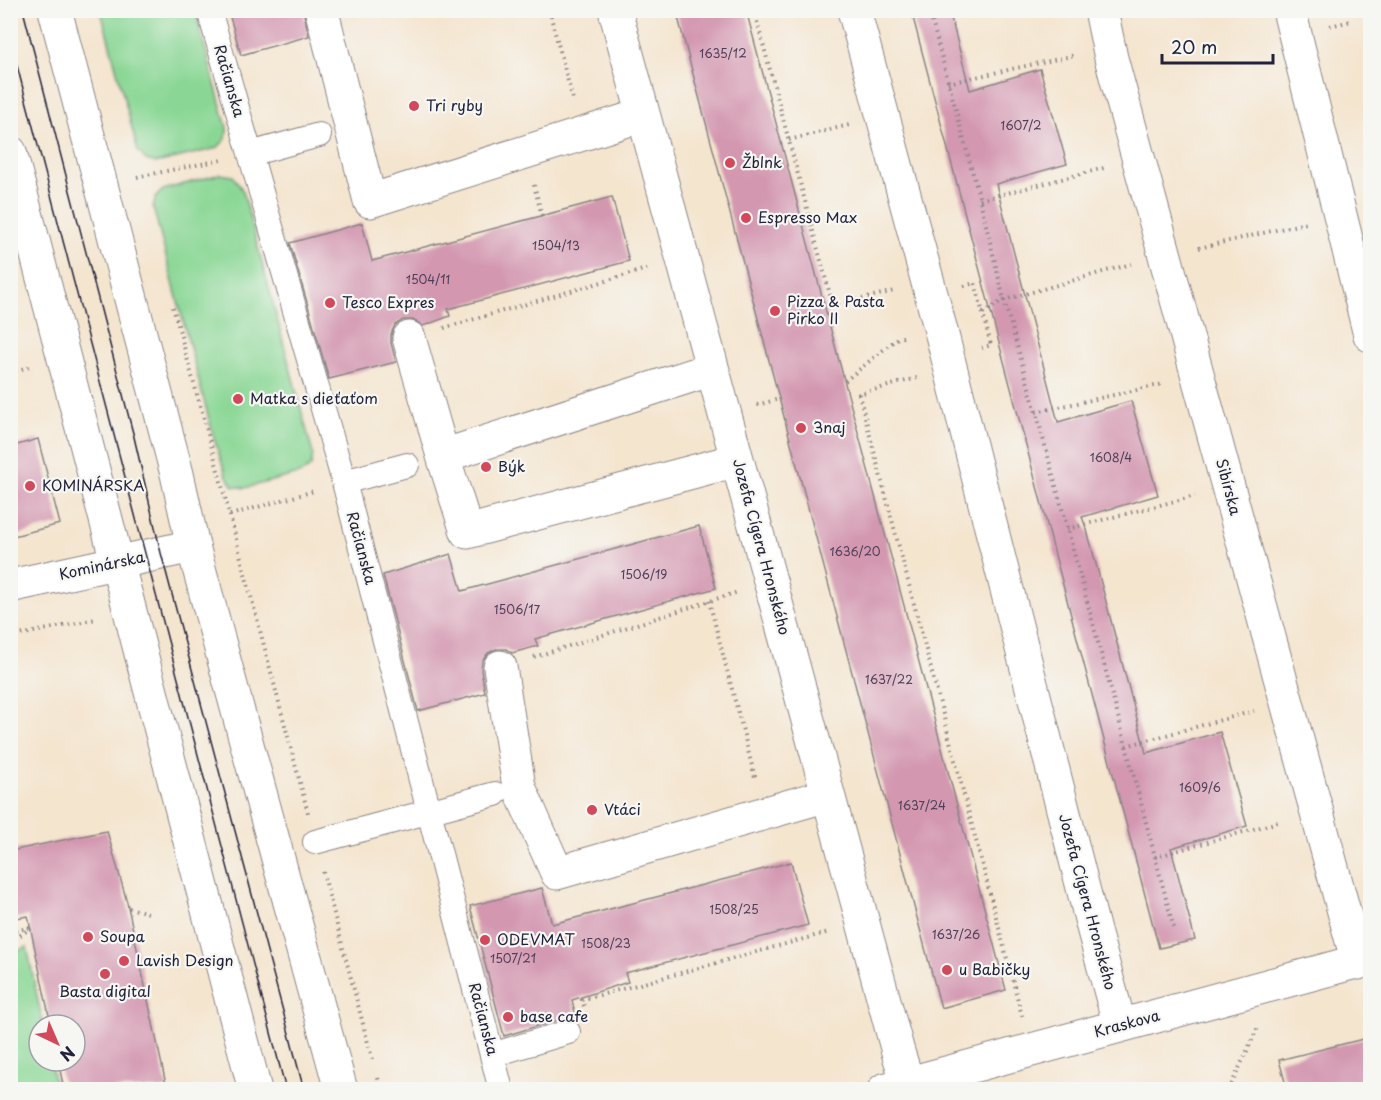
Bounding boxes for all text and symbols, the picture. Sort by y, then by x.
scale bar [1162,27,1273,65]
text: 20 m [1171,33,1217,60]
street label: Račianska [209,41,252,120]
house number: 1635/12 [699,44,747,62]
place label: Tri ryby [426,93,483,116]
marker: Tri ryby [407,99,421,113]
house number: 1607/2 [1001,116,1041,134]
place label: Žblnk [742,150,782,173]
marker: Žblnk [723,156,737,170]
place label: Espresso Max [758,205,857,228]
marker: Espresso Max [739,211,753,225]
house number: 1504/13 [532,236,580,254]
house number: 1504/11 [406,270,450,288]
place label: Pizza & Pasta Pirko II [787,289,885,329]
place label: Tesco Expres [342,290,435,313]
marker: Tesco Expres [323,296,337,310]
marker: Pizza & Pasta Pirko II [768,304,782,318]
place label: Matka s dieťaťom [250,386,378,409]
marker: Matka s dieťaťom [231,392,245,406]
place label: 3naj [813,415,845,438]
marker: 3naj [794,421,808,435]
house number: 1608/4 [1090,448,1132,466]
place label: Býk [498,454,526,477]
street label: Jozefa Cígera Hronského [728,456,797,637]
street label: Sibírska [1211,456,1248,518]
marker: Býk [479,460,493,474]
place label: KOMINÁRSKA [42,473,145,496]
marker: KOMINÁRSKA [23,479,37,493]
street label: Račianska [342,509,383,587]
house number: 1636/20 [829,542,881,560]
street label: Kominárska [57,544,147,585]
house number: 1506/19 [621,565,667,583]
house number: 1506/17 [494,600,541,618]
house number: 1637/22 [865,670,913,688]
house number: 1609/6 [1179,778,1221,796]
house number: 1637/24 [898,796,946,814]
place label: Vtáci [604,797,641,820]
marker: Vtáci [585,803,599,817]
street label: Jozefa Cígera Hronského [1054,811,1123,992]
house number: 1508/25 [709,900,759,918]
place label: Soupa [100,924,145,947]
house number: 1637/26 [932,925,980,943]
place label: ODEVMAT [497,927,575,950]
marker: Soupa [81,930,95,944]
marker: ODEVMAT [478,933,492,947]
house number: 1508/23 [581,934,631,952]
place label: Lavish Design [136,948,234,971]
house number: 1507/21 [490,949,536,967]
marker: Lavish Design [117,954,131,968]
place label: u Babičky [959,957,1030,980]
marker: u Babičky [940,963,954,977]
marker: Basta digital [98,967,112,981]
place label: Basta digital [59,979,151,1002]
street label: Račianska [464,980,505,1058]
street label: Kraskova [1091,1003,1163,1042]
place label: base cafe [520,1004,588,1027]
marker: base cafe [501,1010,515,1024]
north arrow [27,1013,87,1073]
text: N [55,1041,81,1068]

